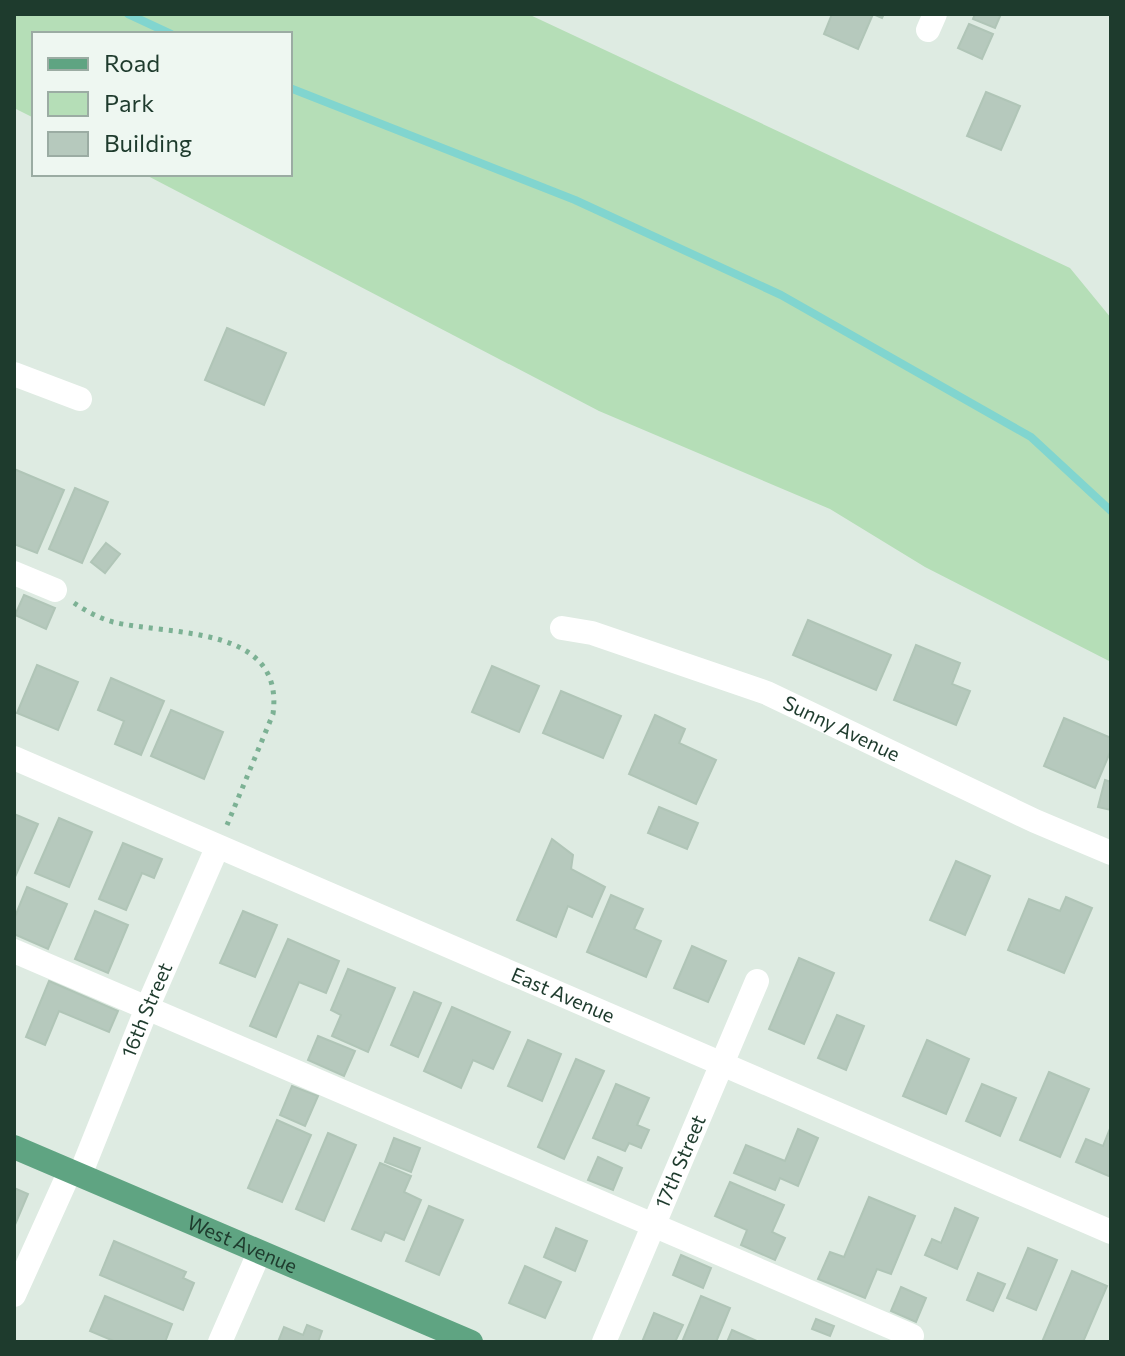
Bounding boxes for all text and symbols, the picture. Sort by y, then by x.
legend [32,32,292,176]
text: Road [104,48,160,77]
text: Park [104,88,154,117]
text: Building [104,128,192,157]
street label: Sunny Avenue [780,690,904,766]
street label: 16th Street [115,958,176,1061]
street label: East Avenue [508,961,619,1027]
street label: 17th Street [649,1111,710,1212]
street label: West Avenue [184,1209,301,1277]

